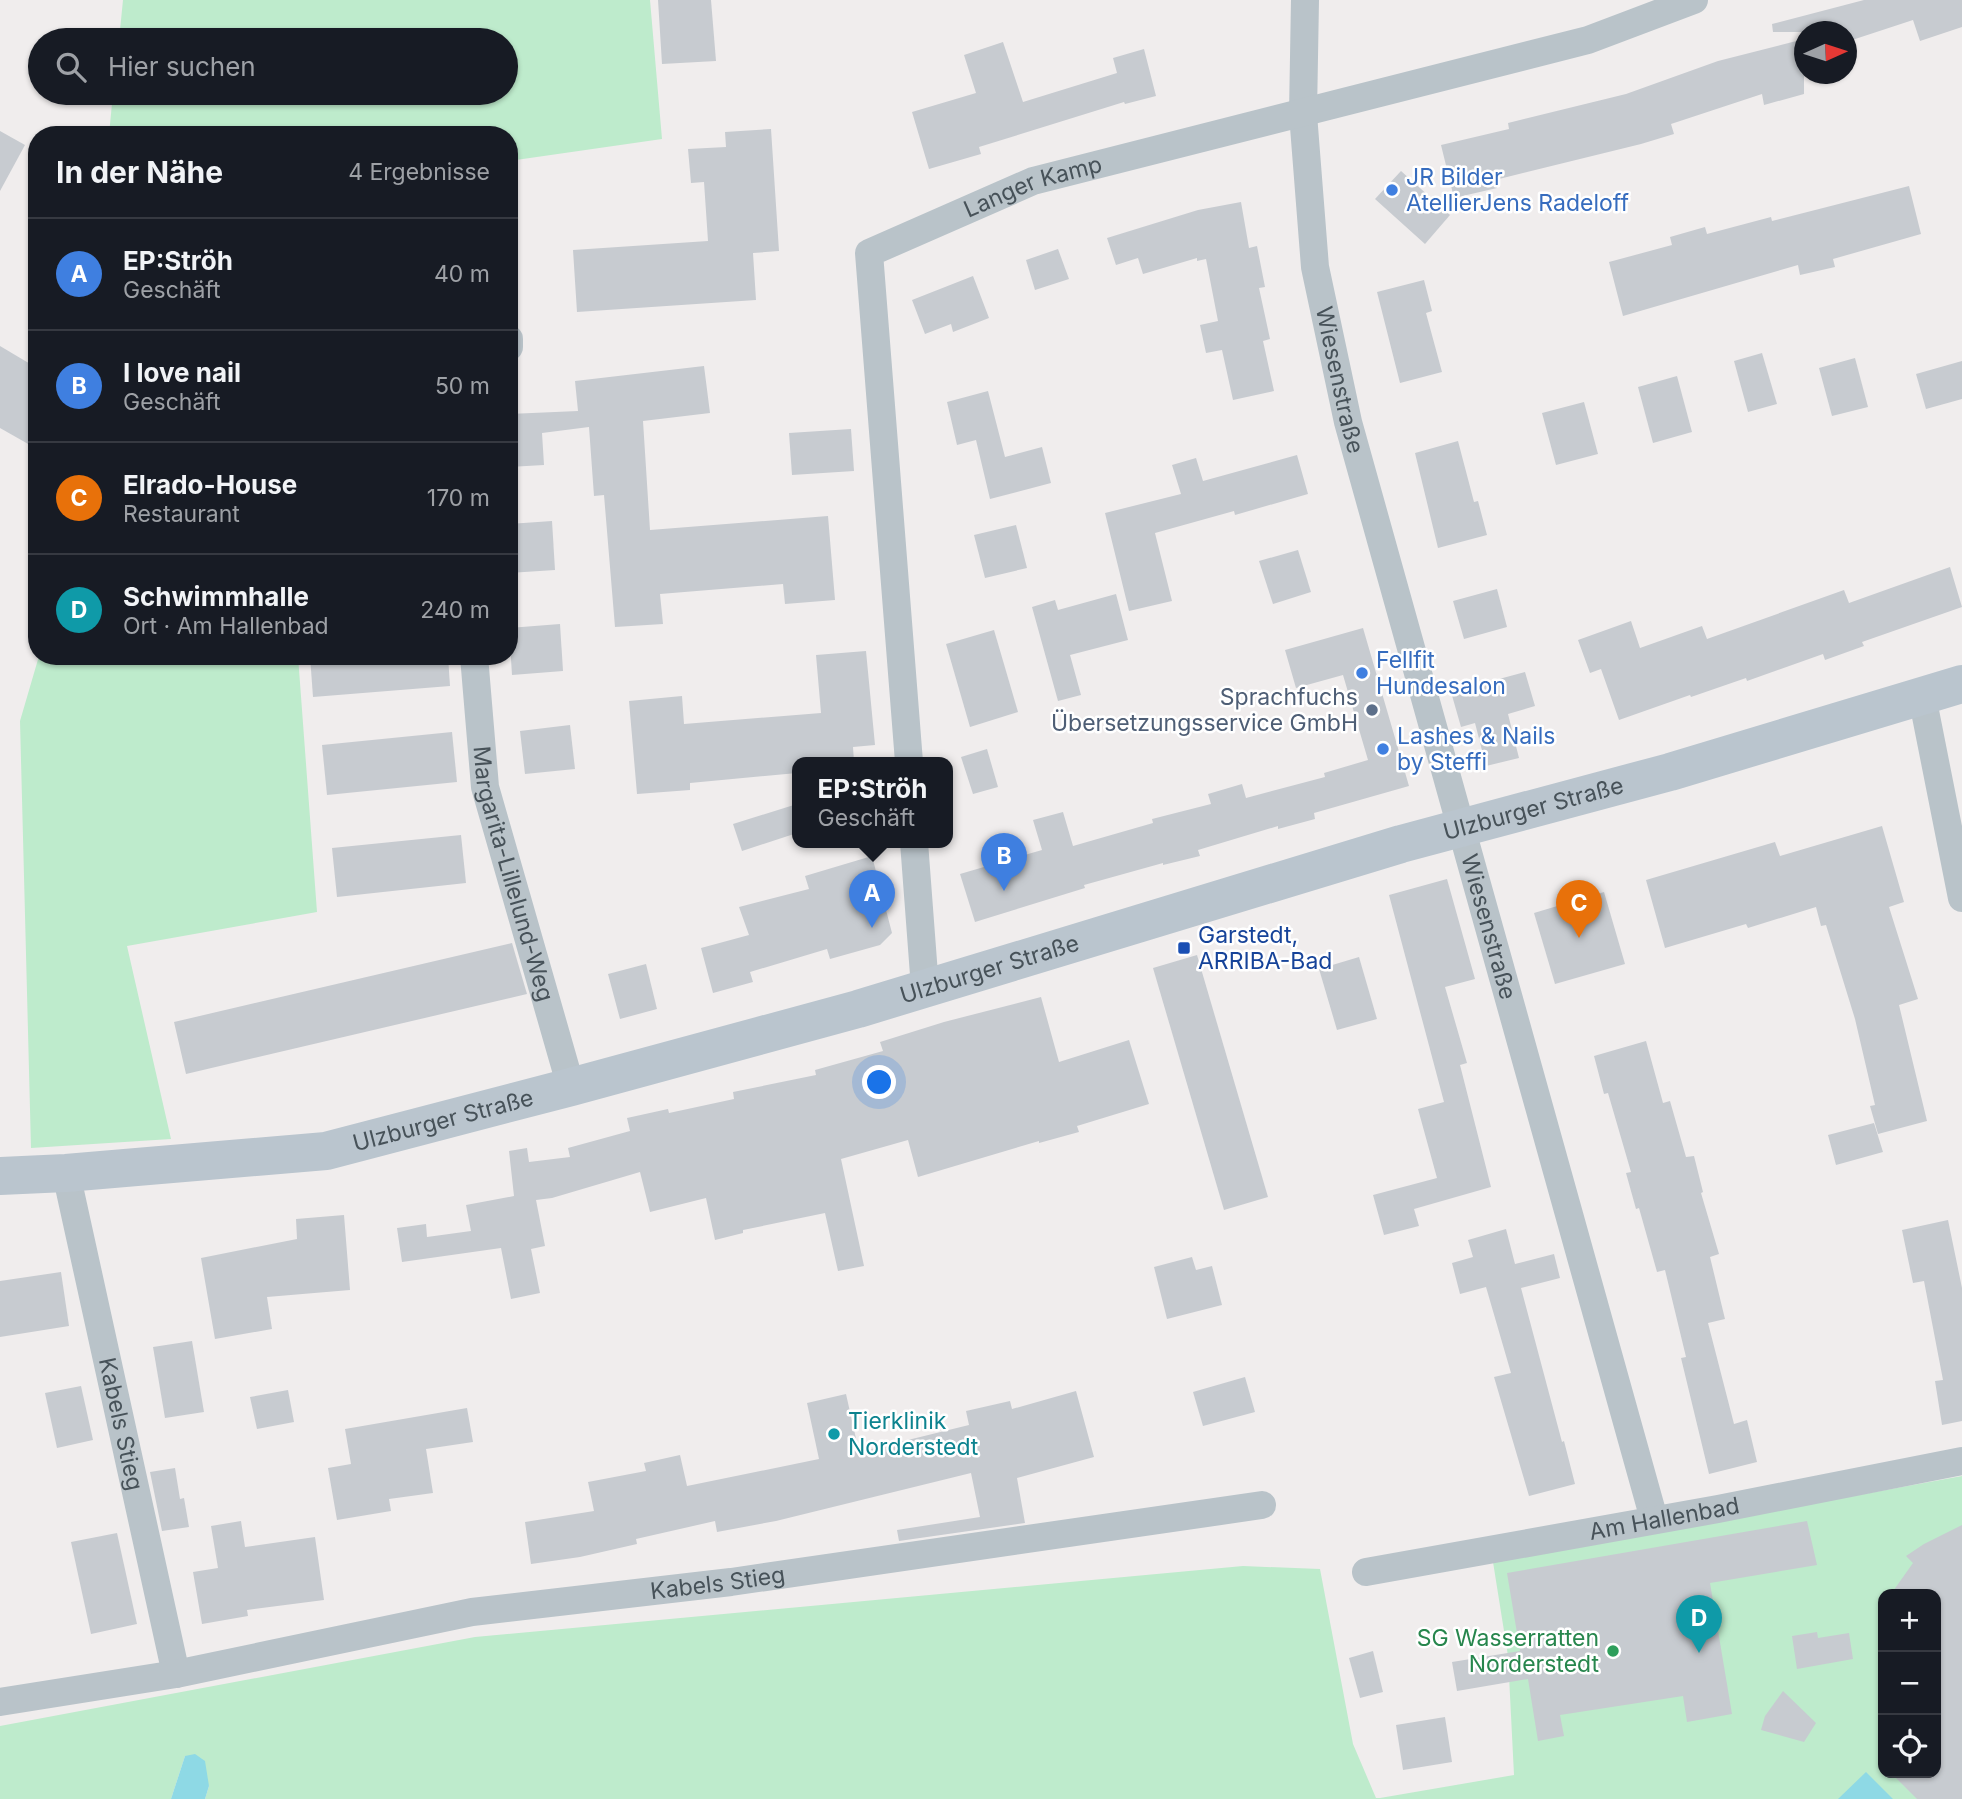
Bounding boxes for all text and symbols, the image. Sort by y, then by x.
north arrow [1794,21,1857,84]
search box [28,28,518,105]
icon: search [52,48,90,86]
text: Hier suchen [108,51,256,82]
street label: Langer Kamp [960,150,1105,224]
text: In der Nähe [56,154,223,190]
text: 4 Ergebnisse [348,158,490,186]
place label: JR Bilder AtellierJens Radeloff [1406,163,1629,217]
marker: JR Bilder AtellierJens Radeloff [1384,182,1400,198]
text: EP:Ströh [123,245,233,276]
text: A [70,260,88,288]
text: 40 m [434,260,490,288]
text: Geschäft [123,276,221,304]
street label: Wiesenstraße [1310,304,1370,456]
text: I love nail [123,357,241,388]
text: B [71,372,87,400]
text: 50 m [435,372,490,400]
text: Geschäft [123,388,221,416]
text: Elrado-House [123,469,297,500]
text: C [70,484,88,512]
text: 170 m [427,484,490,512]
text: Restaurant [123,500,240,528]
text: Schwimmhalle [123,581,309,612]
text: D [71,596,87,624]
text: 240 m [420,596,490,624]
text: Ort · Am Hallenbad [123,612,329,640]
place label: Fellfit Hundesalon [1376,646,1506,700]
marker: Fellfit Hundesalon [1354,665,1370,681]
place label: Sprachfuchs Übersetzungsservice GmbH [1051,683,1358,737]
marker: Sprachfuchs Übersetzungsservice GmbH [1364,702,1380,718]
place label: Lashes & Nails by Steffi [1397,722,1555,776]
marker: Lashes & Nails by Steffi [1375,741,1391,757]
street label: Margarita-Lillelund-Weg [468,745,560,1004]
popup [792,757,953,848]
street label: Ulzburger Straße [1440,771,1626,846]
text: EP:Ströh [818,773,927,804]
text: Geschäft [818,804,915,832]
pin: B [981,833,1027,891]
street label: Wiesenstraße [1455,851,1522,1003]
pin: A [849,870,895,928]
pin: C [1556,880,1602,938]
place label: Garstedt, ARRIBA-Bad [1198,921,1332,975]
street label: Ulzburger Straße [897,929,1082,1009]
marker: Garstedt, ARRIBA-Bad [1176,940,1192,956]
your location [862,1065,896,1099]
street label: Ulzburger Straße [350,1083,536,1157]
street label: Kabels Stieg [93,1355,149,1493]
place label: Tierklinik Norderstedt [848,1407,979,1461]
marker: Tierklinik Norderstedt [826,1426,842,1442]
street label: Am Hallenbad [1587,1491,1742,1546]
street label: Kabels Stieg [649,1560,787,1605]
map controls [1878,1589,1941,1778]
button: + [1878,1589,1941,1652]
pin: D [1676,1595,1722,1653]
place label: SG Wasserratten Norderstedt [1417,1624,1599,1678]
marker: SG Wasserratten Norderstedt [1605,1643,1621,1659]
button: − [1878,1652,1941,1715]
button: locate [1878,1715,1941,1778]

